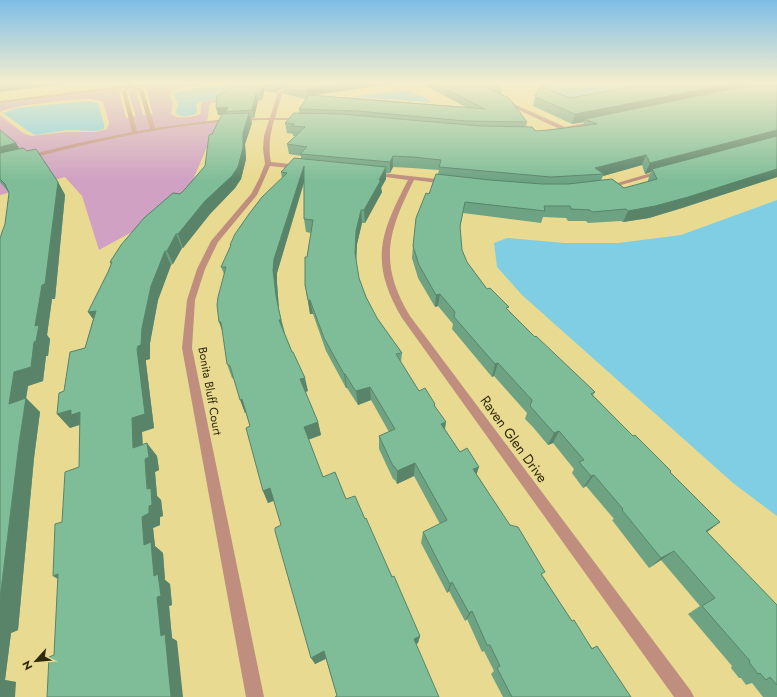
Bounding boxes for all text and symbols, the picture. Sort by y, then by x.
street label: Bonita Bluff Court [193,346,227,437]
street label: Raven Glen Drive [476,391,552,487]
north arrow [16,641,56,681]
text: N [18,658,36,673]

